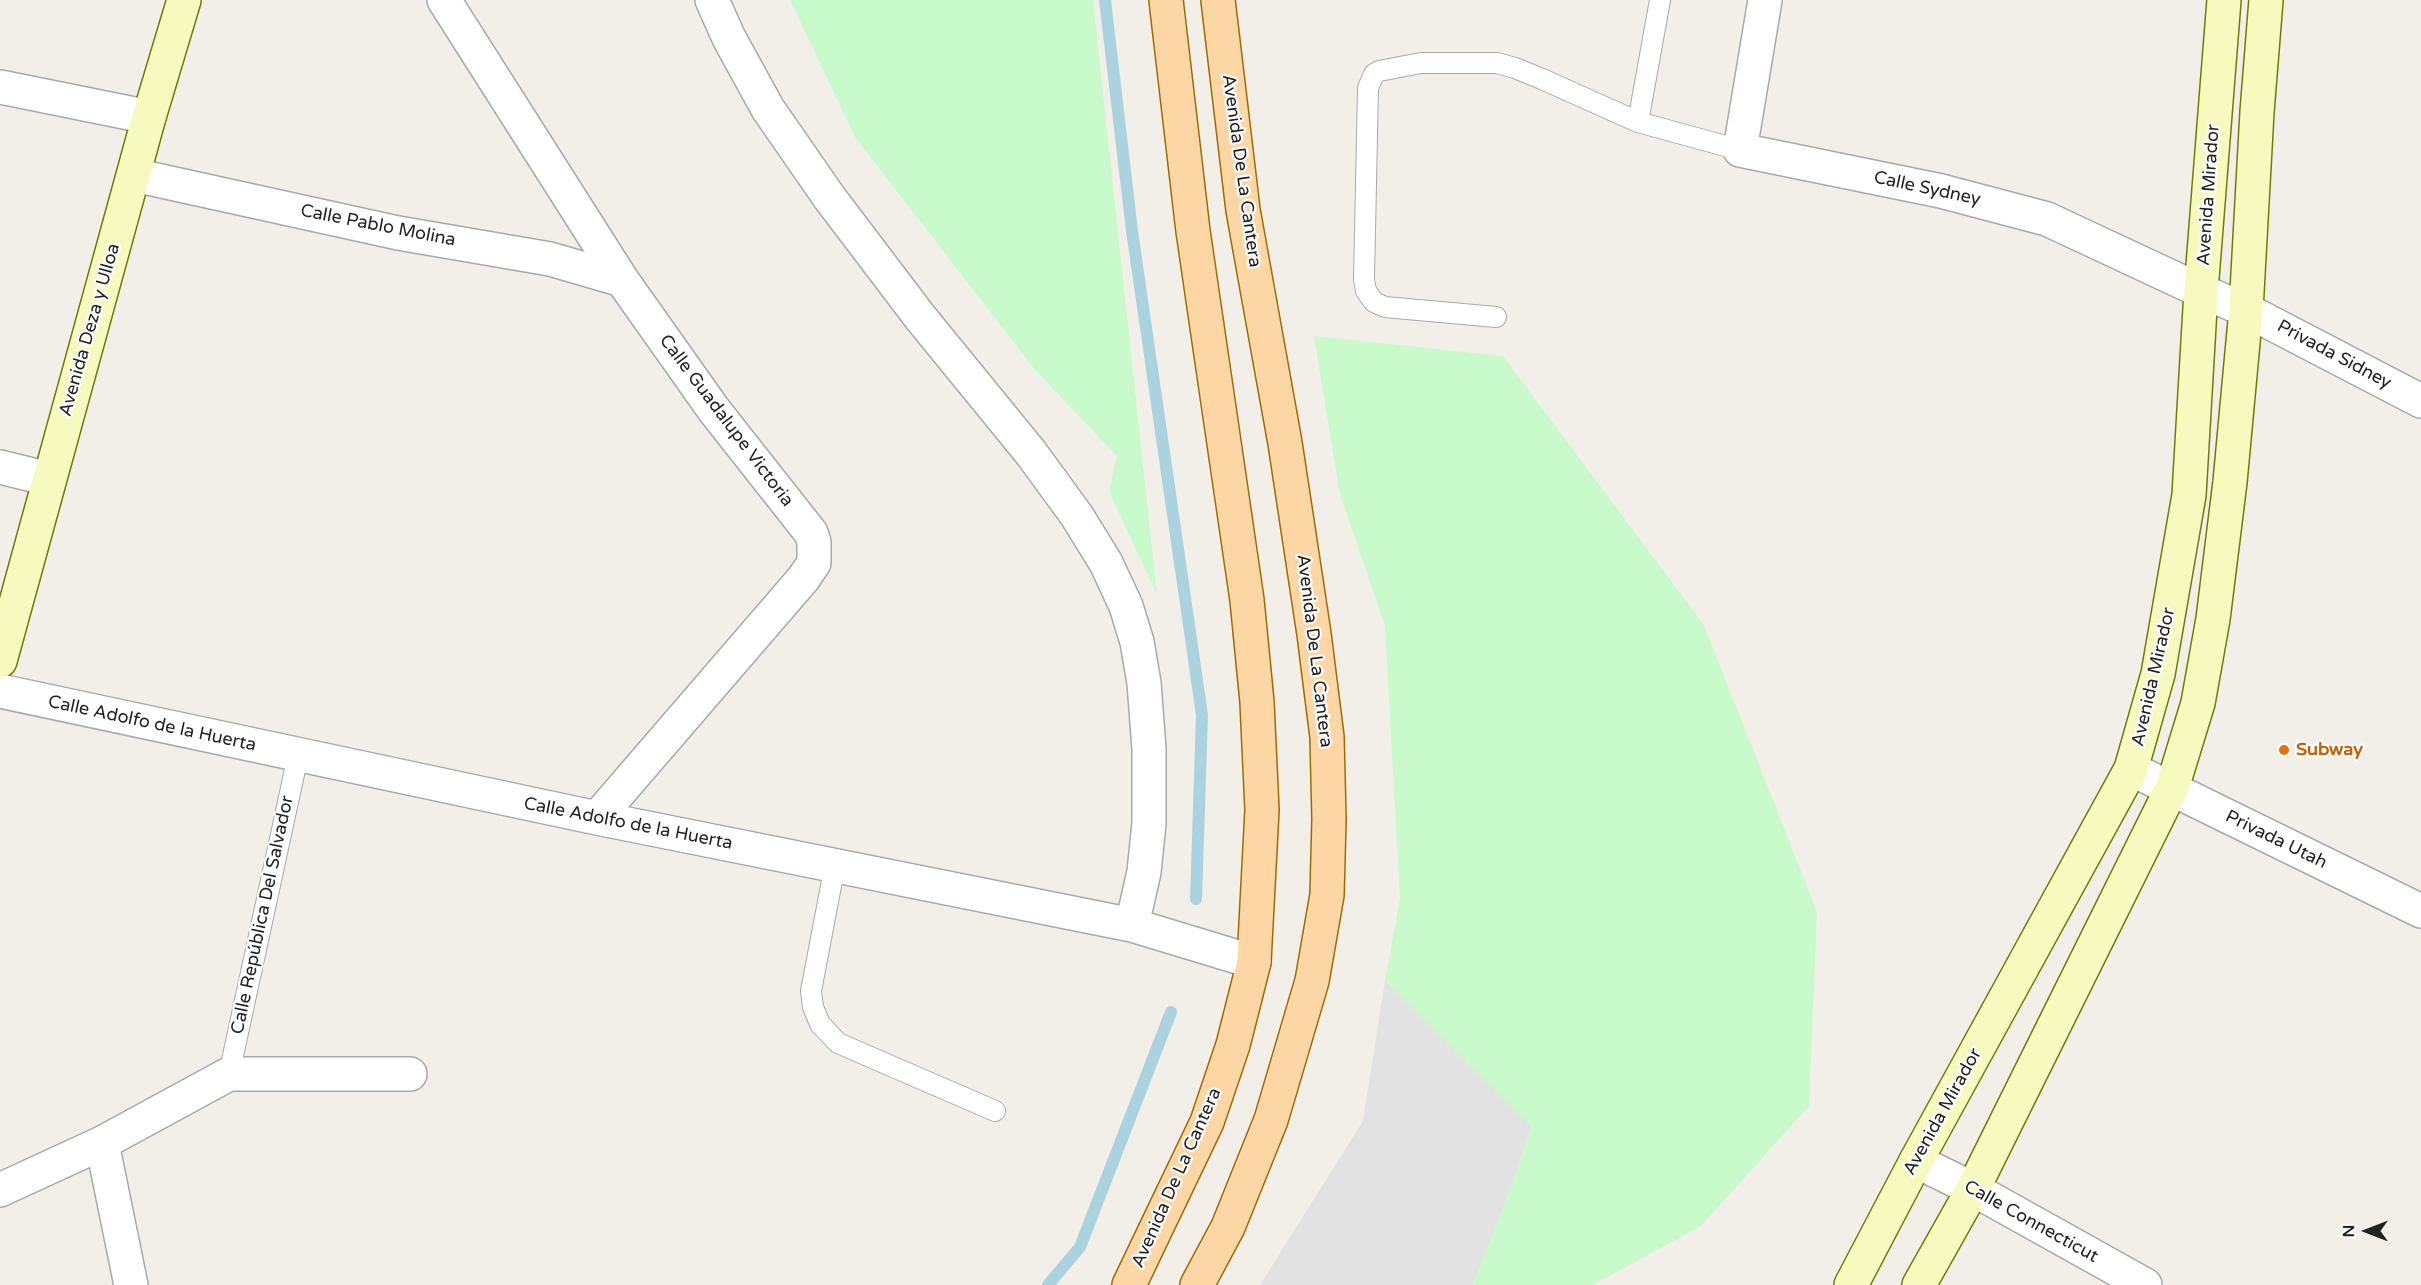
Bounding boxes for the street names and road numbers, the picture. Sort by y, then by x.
street label: Avenida De La Cantera [1217,73,1265,269]
street label: Avenida Mirador [2193,123,2225,267]
street label: Calle Sydney [1872,167,1982,211]
street label: Calle Pablo Molina [298,200,458,252]
street label: Avenida Deza y Ulloa [55,241,125,419]
street label: Privada Sidney [2273,316,2395,394]
street label: Calle Guadalupe Victoria [654,331,798,511]
street label: Avenida De La Cantera [1291,553,1337,749]
street label: Avenida Mirador [2128,605,2180,749]
street label: Calle Adolfo de la Huerta [46,691,258,757]
street label: Calle Adolfo de la Huerta [522,793,734,855]
street label: Calle República Del Salvador [227,794,299,1036]
street label: Privada Utah [2222,806,2330,874]
street label: Avenida Mirador [1899,1045,1987,1179]
street label: Avenida De La Cantera [1128,1085,1226,1271]
street label: Calle Connecticut [1960,1176,2102,1268]

